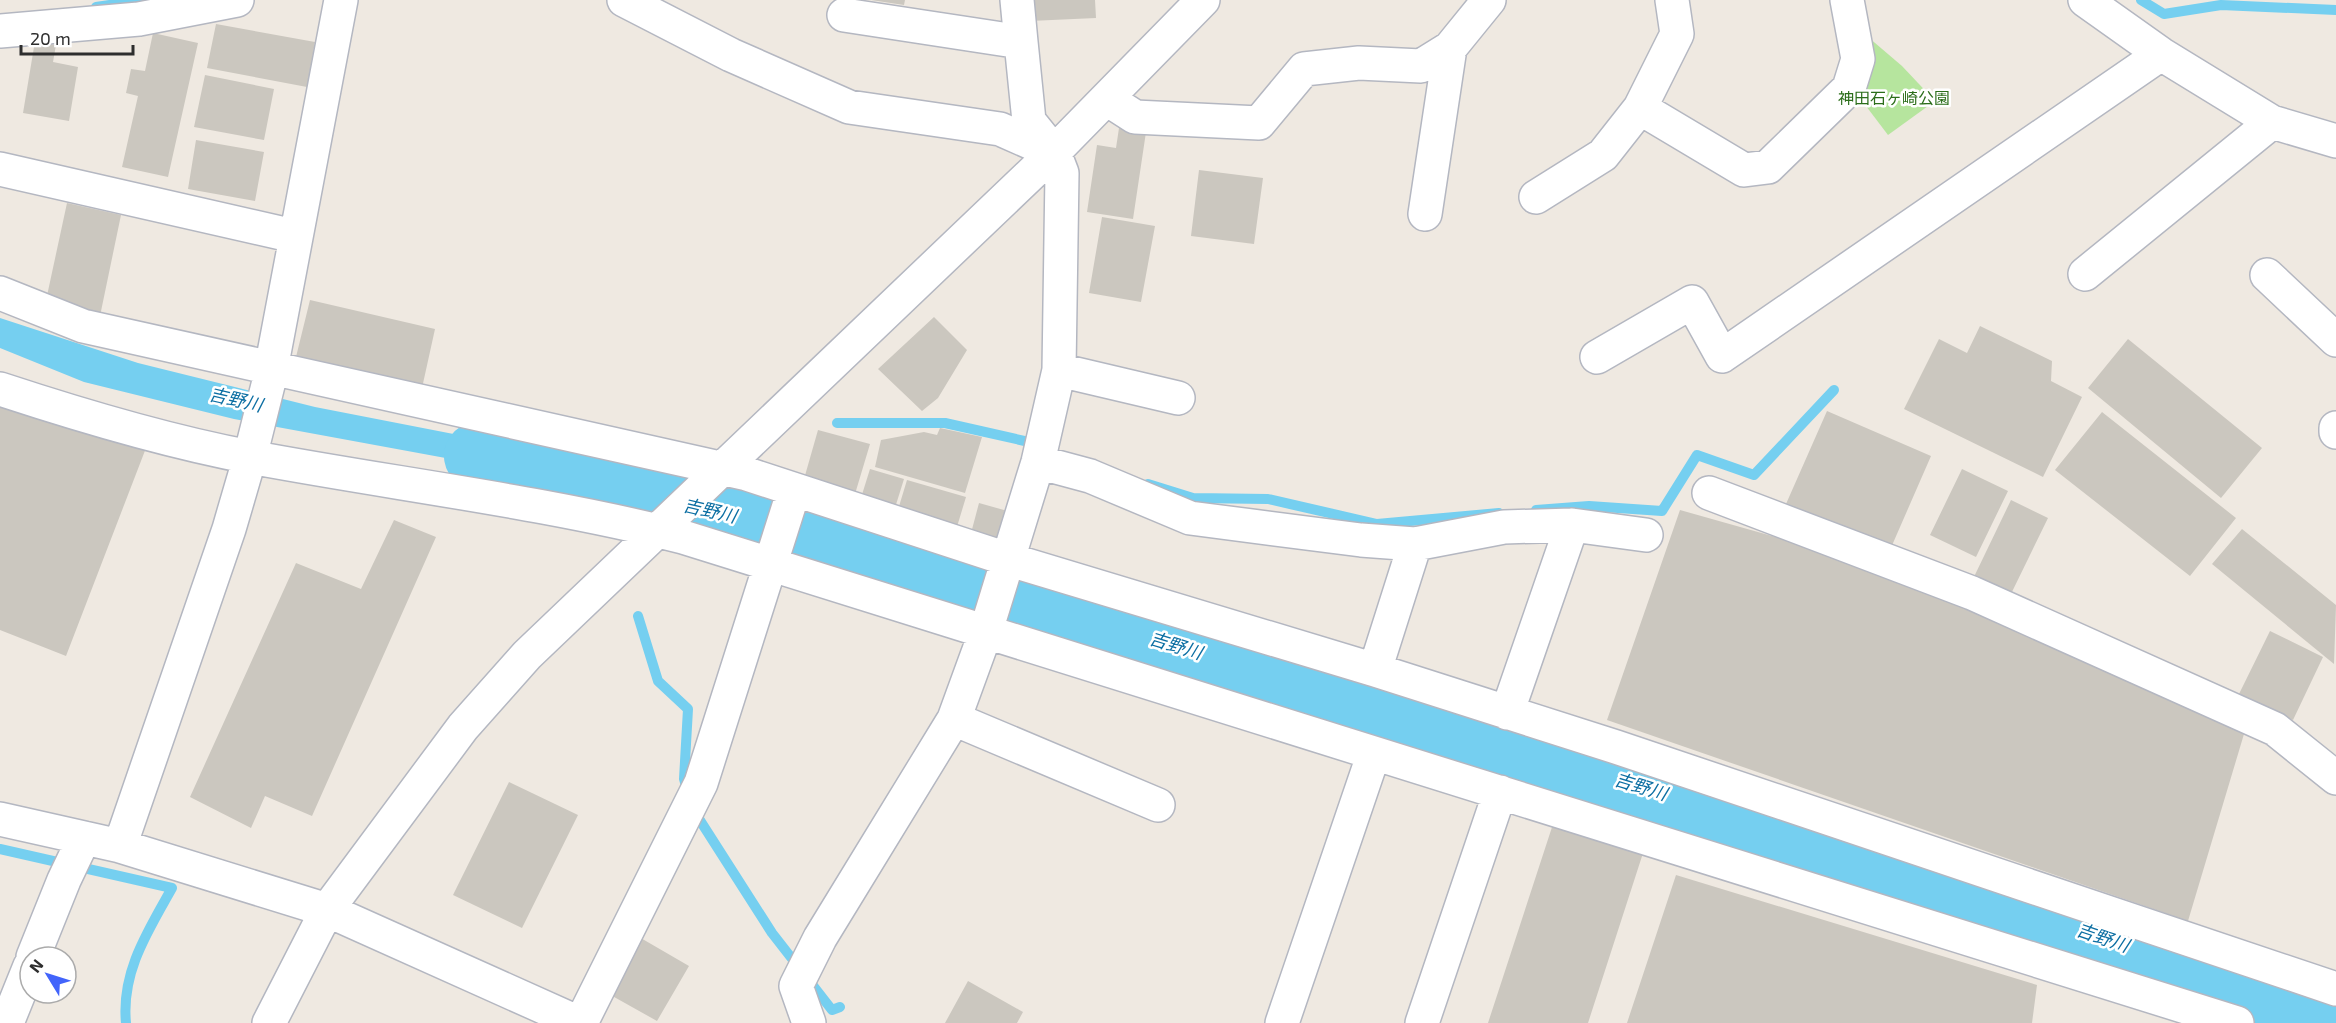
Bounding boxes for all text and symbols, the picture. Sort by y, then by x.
scale bar [21,18,134,56]
text: 20 m [30,27,71,49]
park label: 神田石ヶ崎公園 [1838,88,1950,107]
water label: 吉野川 [207,382,267,416]
water label: 吉野川 [681,493,741,527]
water label: 吉野川 [1147,627,1207,664]
water label: 吉野川 [1612,768,1672,805]
water label: 吉野川 [2074,918,2134,957]
north arrow [18,945,78,1005]
text: N [25,955,47,976]

